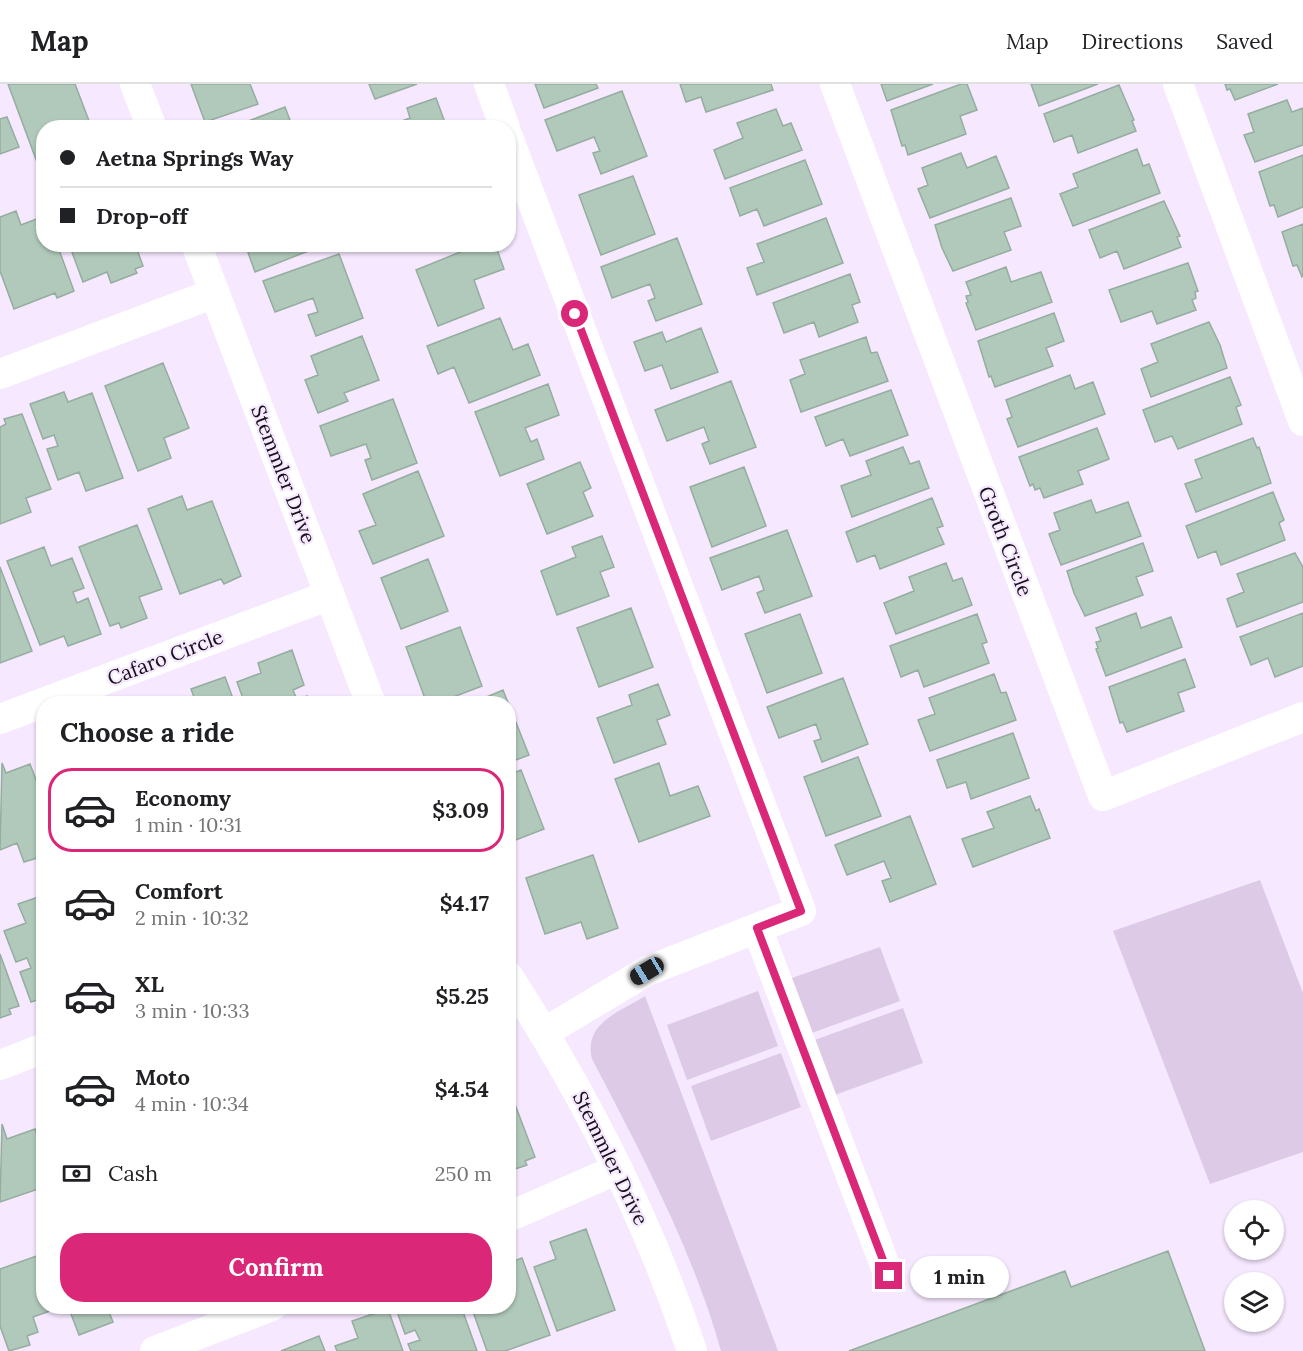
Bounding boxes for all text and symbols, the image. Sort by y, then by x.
text: Map [30,23,89,59]
text: Map [1006,28,1049,55]
text: Directions [1082,28,1183,55]
text: Saved [1216,28,1273,55]
text: Aetna Springs Way [96,144,293,172]
text: Drop-off [96,202,188,230]
route start [561,300,588,327]
street label: Stemmler Drive [246,401,322,547]
street label: Groth Circle [974,483,1038,600]
street label: Cafaro Circle [104,623,227,691]
text: Choose a ride [60,715,234,749]
icon: car [63,783,117,837]
text: Economy [135,784,231,812]
text: $3.09 [432,796,489,824]
text: 1 min · 10:31 [135,812,242,837]
icon: car [63,876,117,930]
text: Comfort [135,877,223,905]
text: $4.17 [440,889,489,917]
text: 2 min · 10:32 [135,905,249,930]
car [627,954,667,988]
icon: car [63,969,117,1023]
text: XL [135,970,164,998]
text: $5.25 [435,982,489,1010]
text: 3 min · 10:33 [135,998,250,1023]
icon: car [63,1062,117,1116]
text: Moto [135,1063,190,1091]
text: $4.54 [435,1075,489,1103]
street label: Stemmler Drive [568,1087,654,1229]
text: 4 min · 10:34 [135,1091,249,1116]
icon: cash [60,1157,93,1190]
text: Cash [108,1159,158,1187]
text: 250 m [435,1161,492,1186]
map controls [1224,1200,1284,1332]
button: locate [1224,1200,1284,1260]
button: Confirm [60,1233,492,1302]
callout: 1 min [910,1255,1009,1297]
route end [875,1262,902,1289]
text: 1 min [934,1264,985,1289]
button: layers [1224,1272,1284,1332]

